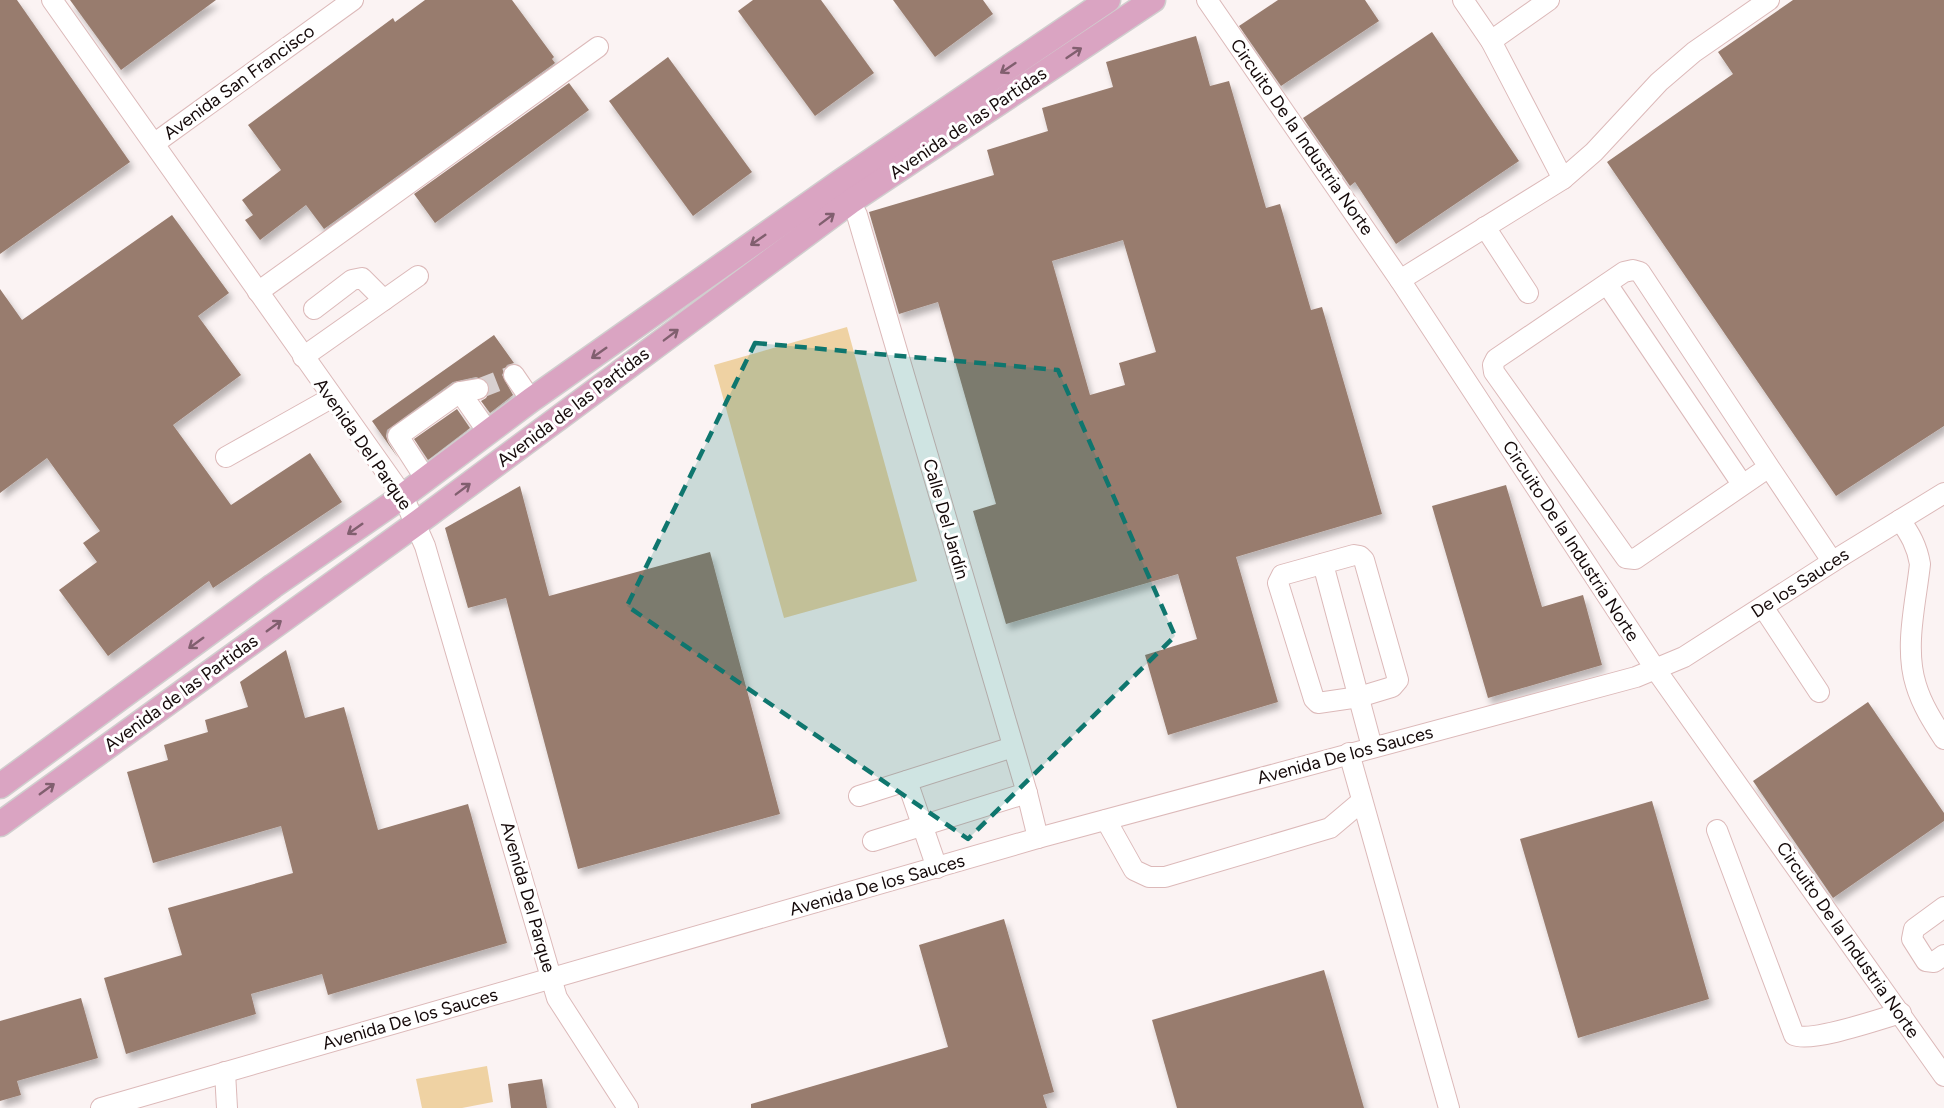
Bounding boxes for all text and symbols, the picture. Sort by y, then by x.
street label: Avenida San Francisco [159,20,319,144]
street label: Circuito De la Industria Norte [1226,35,1378,240]
one-way arrow [1065,47,1081,59]
street label: Avenida de las Partidas [885,62,1051,184]
one-way arrow [1000,62,1016,74]
one-way arrow [819,212,835,225]
one-way arrow [750,234,766,246]
one-way arrow [662,329,678,341]
street label: Avenida de las Partidas [493,343,653,471]
one-way arrow [591,347,607,359]
street label: Avenida Del Parque [309,374,417,514]
street label: Circuito De la Industria Norte [1498,437,1644,646]
street label: Calle Del Jardín [918,456,974,582]
one-way arrow [455,482,471,495]
one-way arrow [347,523,363,535]
street label: De los Sauces [1747,543,1853,623]
one-way arrow [265,620,281,632]
street label: Avenida de las Partidas [100,630,262,756]
one-way arrow [188,636,204,649]
street label: Avenida De los Sauces [1255,721,1435,789]
one-way arrow [39,783,55,795]
street label: Avenida Del Parque [496,819,560,975]
street label: Circuito De la Industria Norte [1772,838,1924,1043]
street label: Avenida De los Sauces [787,849,967,921]
street label: Avenida De los Sauces [320,983,500,1055]

